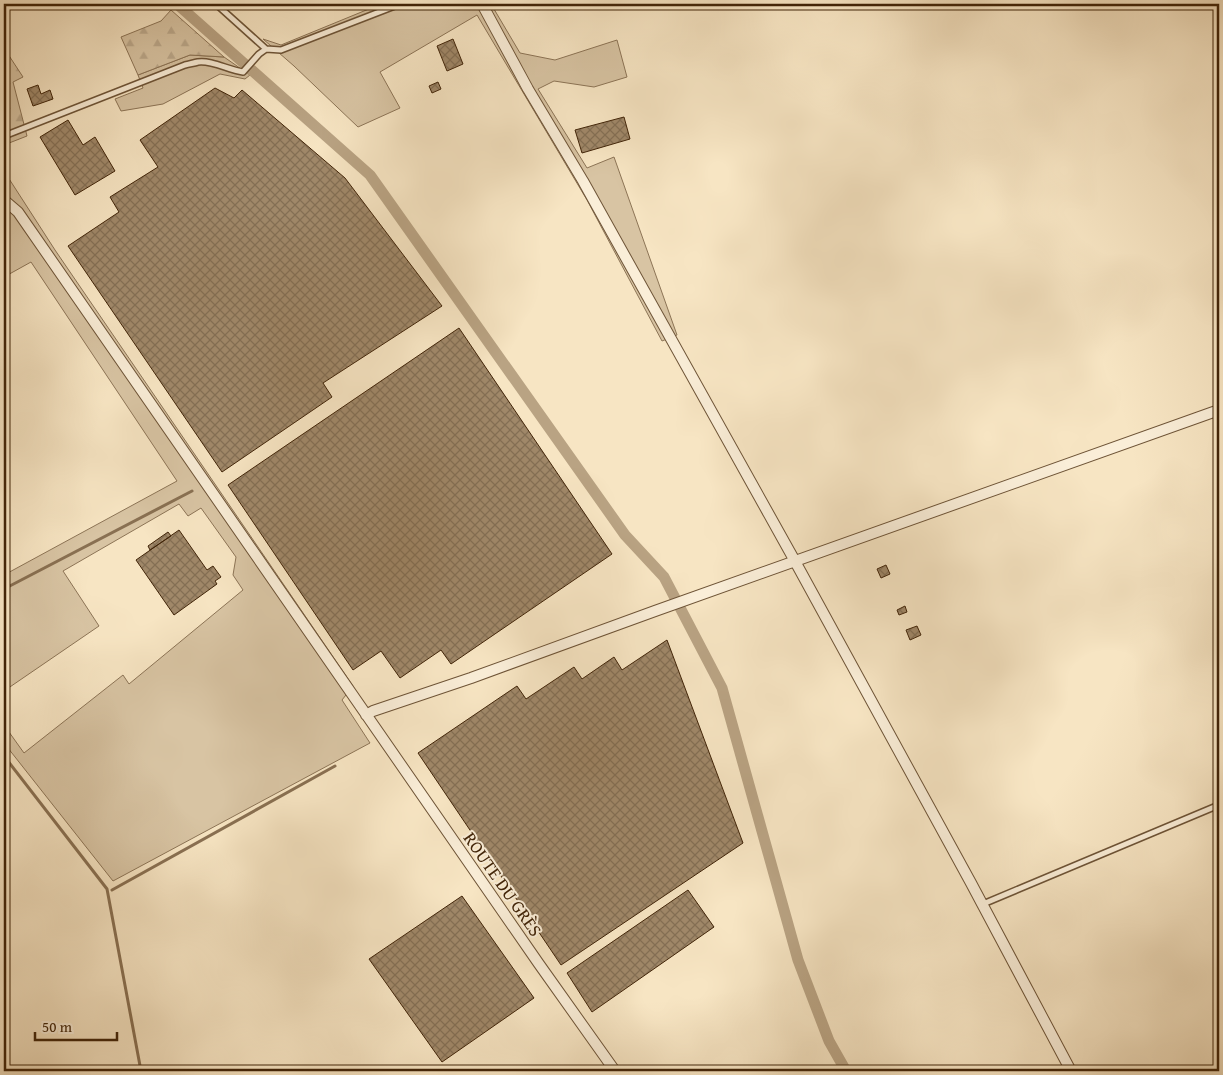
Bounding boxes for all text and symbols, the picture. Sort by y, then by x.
street label: ROUTE DU GRÈS [457,826,549,942]
scale bar [35,1010,118,1042]
text: 50 m [42,1016,73,1037]

